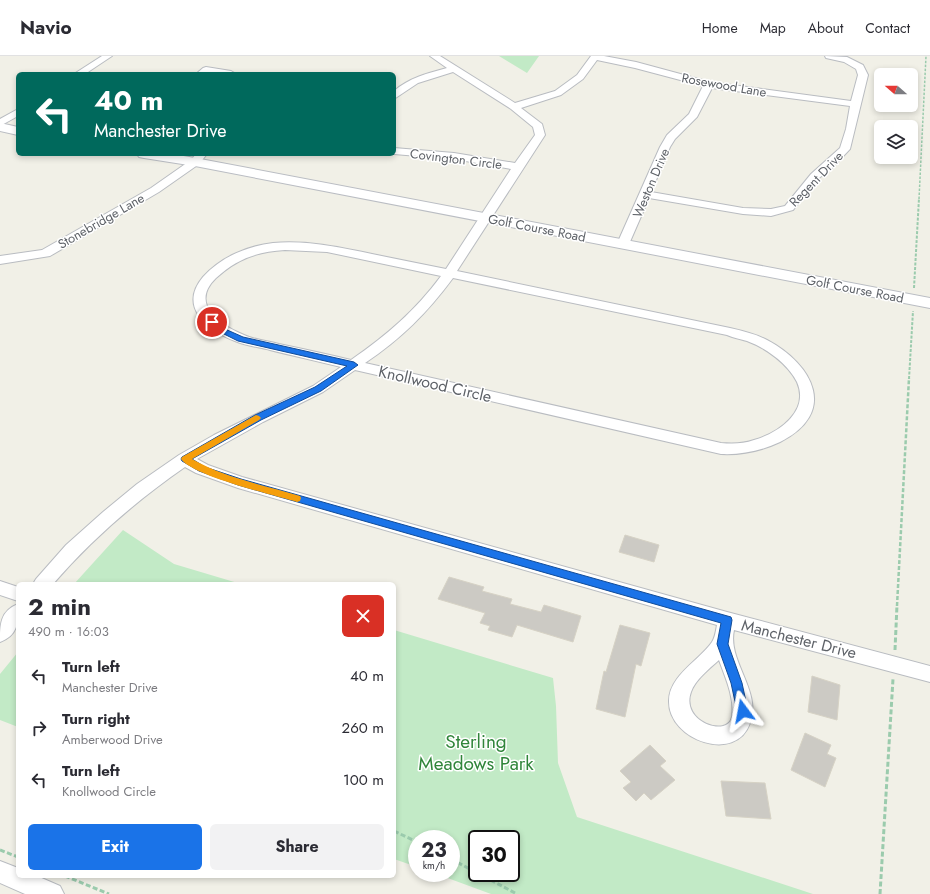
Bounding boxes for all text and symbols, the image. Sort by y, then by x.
text: Navio [20,14,72,41]
text: Home [702,18,738,38]
text: Map [760,18,786,38]
text: About [808,18,843,38]
text: Contact [865,18,910,38]
street label: Rosewood Lane [680,68,768,102]
north arrow [874,68,918,112]
map controls [874,68,918,164]
text: 40 m [94,80,163,121]
icon: left [28,88,80,140]
text: Manchester Drive [94,118,226,144]
button: layers [874,120,918,164]
street label: Covington Circle [409,144,503,174]
street label: Weston Drive [628,145,674,221]
street label: Regent Drive [785,147,848,211]
street label: Stonebridge Lane [54,188,148,254]
street label: Golf Course Road [487,209,587,247]
street label: Golf Course Road [805,270,905,308]
pin [195,305,229,339]
icon: arrive [201,311,223,333]
street label: Knollwood Circle [376,360,494,408]
text: 2 min [28,589,91,624]
button: close [342,595,384,637]
street label: Manchester Drive [739,614,859,664]
text: 490 m · 16:03 [28,622,109,641]
text: Turn left [62,656,120,678]
icon: left [28,665,50,687]
text: 40 m [350,665,384,687]
text: Manchester Drive [62,678,158,697]
position arrow [722,690,764,732]
text: Turn right [62,708,130,730]
icon: right [28,717,50,739]
text: 260 m [342,717,384,739]
park label: Sterling Meadows Park [418,728,534,777]
text: Amberwood Drive [62,730,163,749]
text: Turn left [62,760,120,782]
icon: left [28,769,50,791]
text: 100 m [343,769,384,791]
text: Knollwood Circle [62,782,156,801]
button: Exit [28,824,202,870]
button: Share [210,824,384,870]
speed limit sign: 30 [468,830,520,882]
text: 23 [421,836,447,865]
text: km/h [423,858,445,873]

